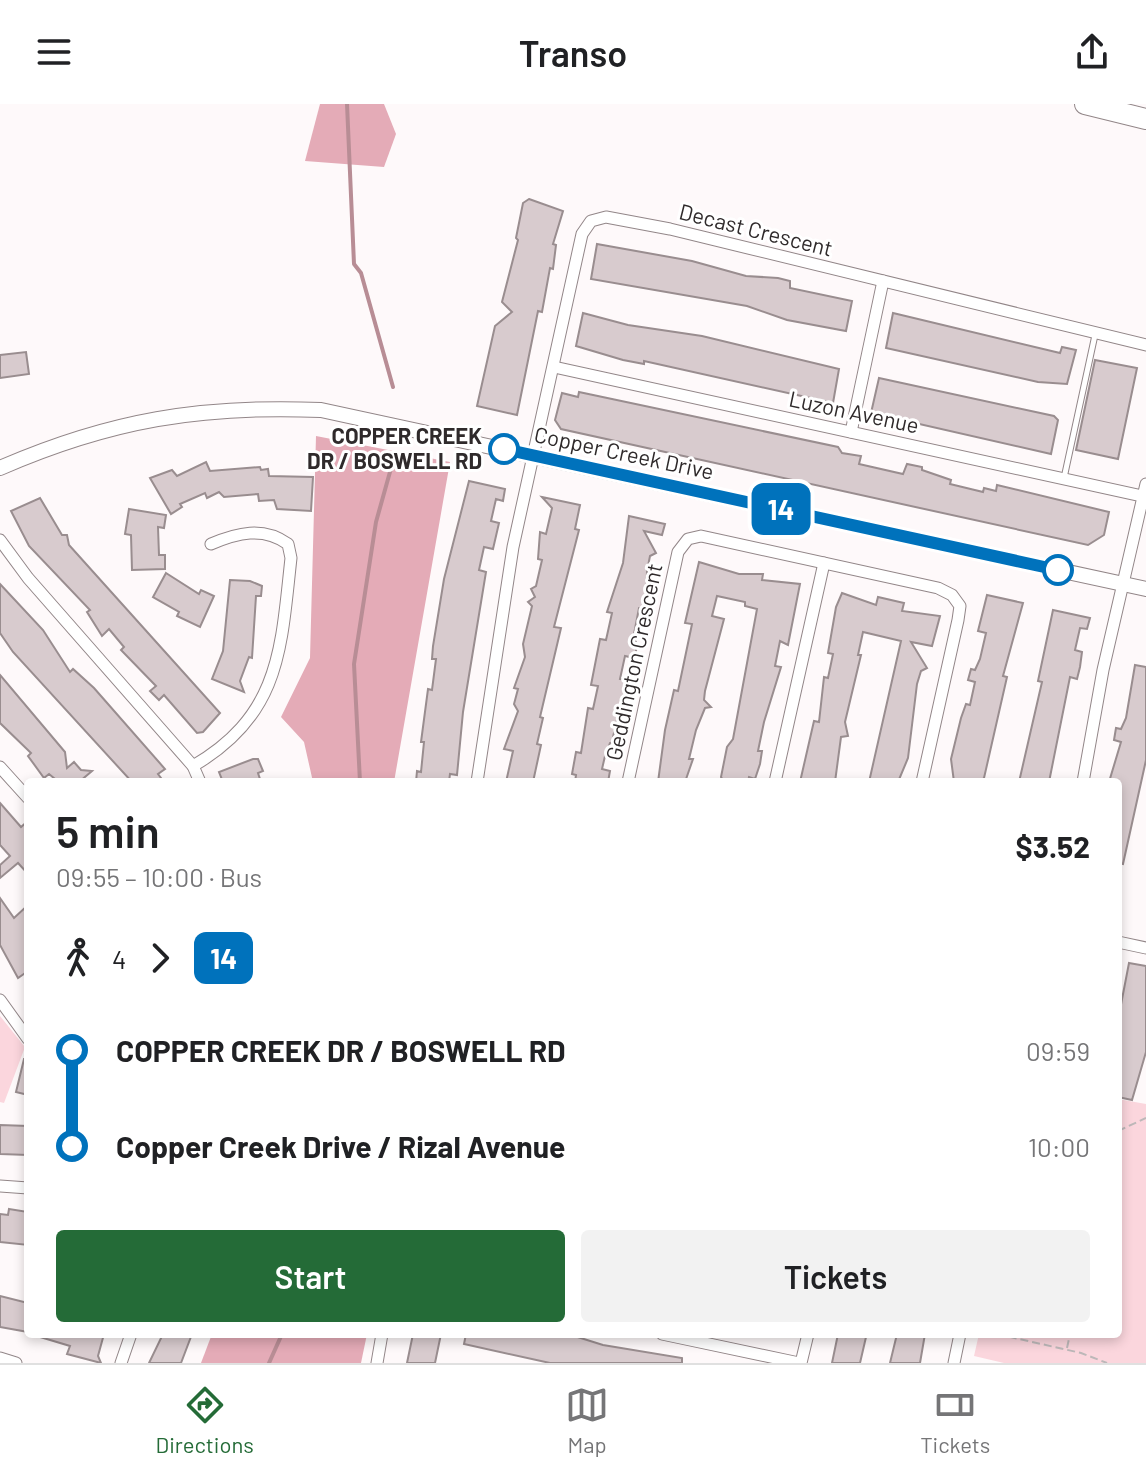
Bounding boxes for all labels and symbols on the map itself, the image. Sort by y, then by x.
street label: Decast Crescent [677,197,836,261]
street label: Luzon Avenue [787,385,922,437]
street label: Copper Creek Drive [532,420,716,484]
place label: COPPER CREEK DR / BOSWELL RD [307,422,482,473]
marker: COPPER CREEK DR / BOSWELL RD [489,434,519,464]
line badge: 14 [745,483,817,535]
unlabelled marker [1043,555,1073,585]
street label: Geddington Crescent [599,561,667,763]

